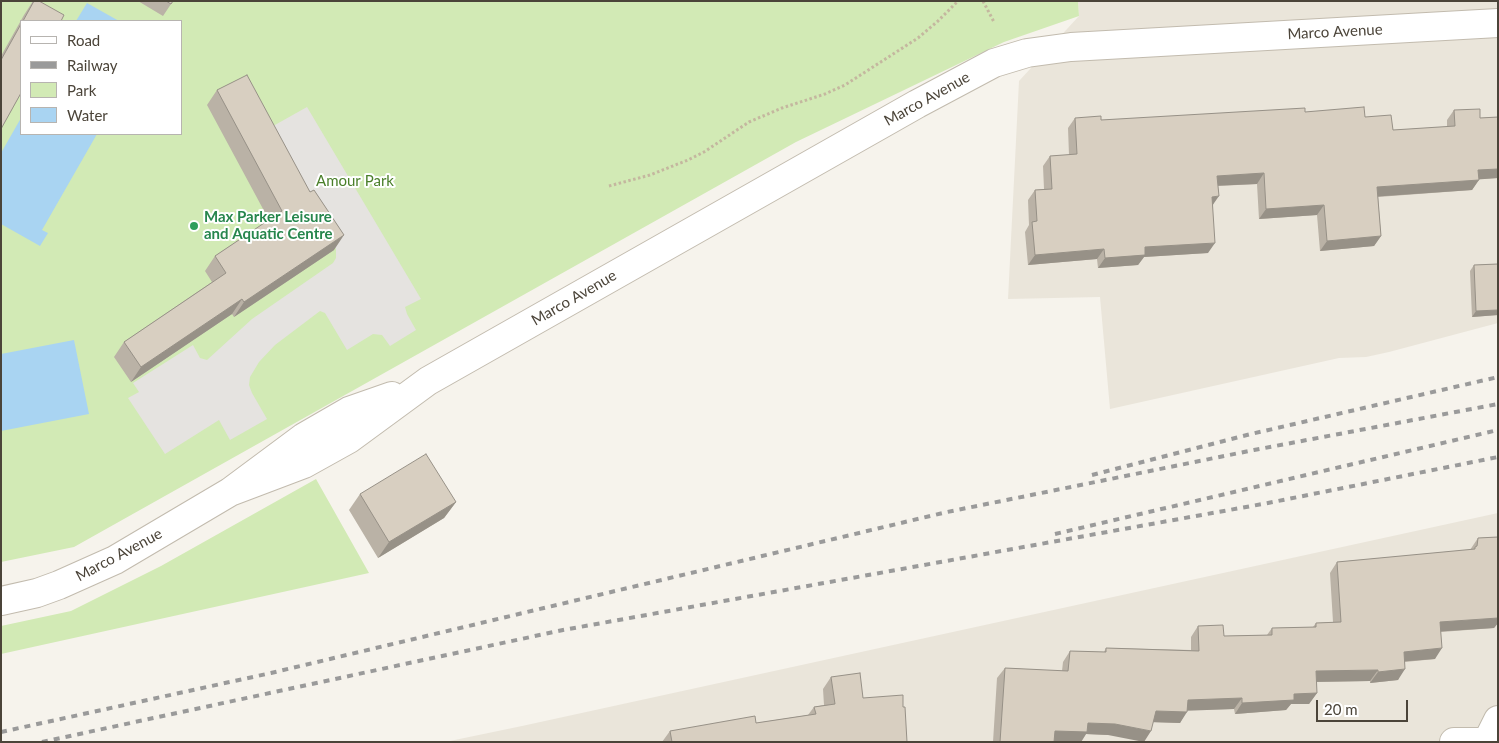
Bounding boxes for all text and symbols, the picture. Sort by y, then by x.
legend [20,20,182,135]
street label: Marco Avenue [1287,21,1383,43]
text: Road [67,31,100,49]
text: Railway [67,56,118,74]
street label: Marco Avenue [881,68,973,130]
text: Park [67,81,96,99]
text: Water [67,106,108,124]
park label: Amour Park [316,172,394,190]
place label: Max Parker Leisure and Aquatic Centre [204,208,333,243]
marker: Max Parker Leisure and Aquatic Centre [188,220,200,232]
street label: Marco Avenue [528,266,620,330]
street label: Marco Avenue [73,525,165,585]
scale bar [1319,690,1412,722]
text: 20 m [1324,700,1358,718]

